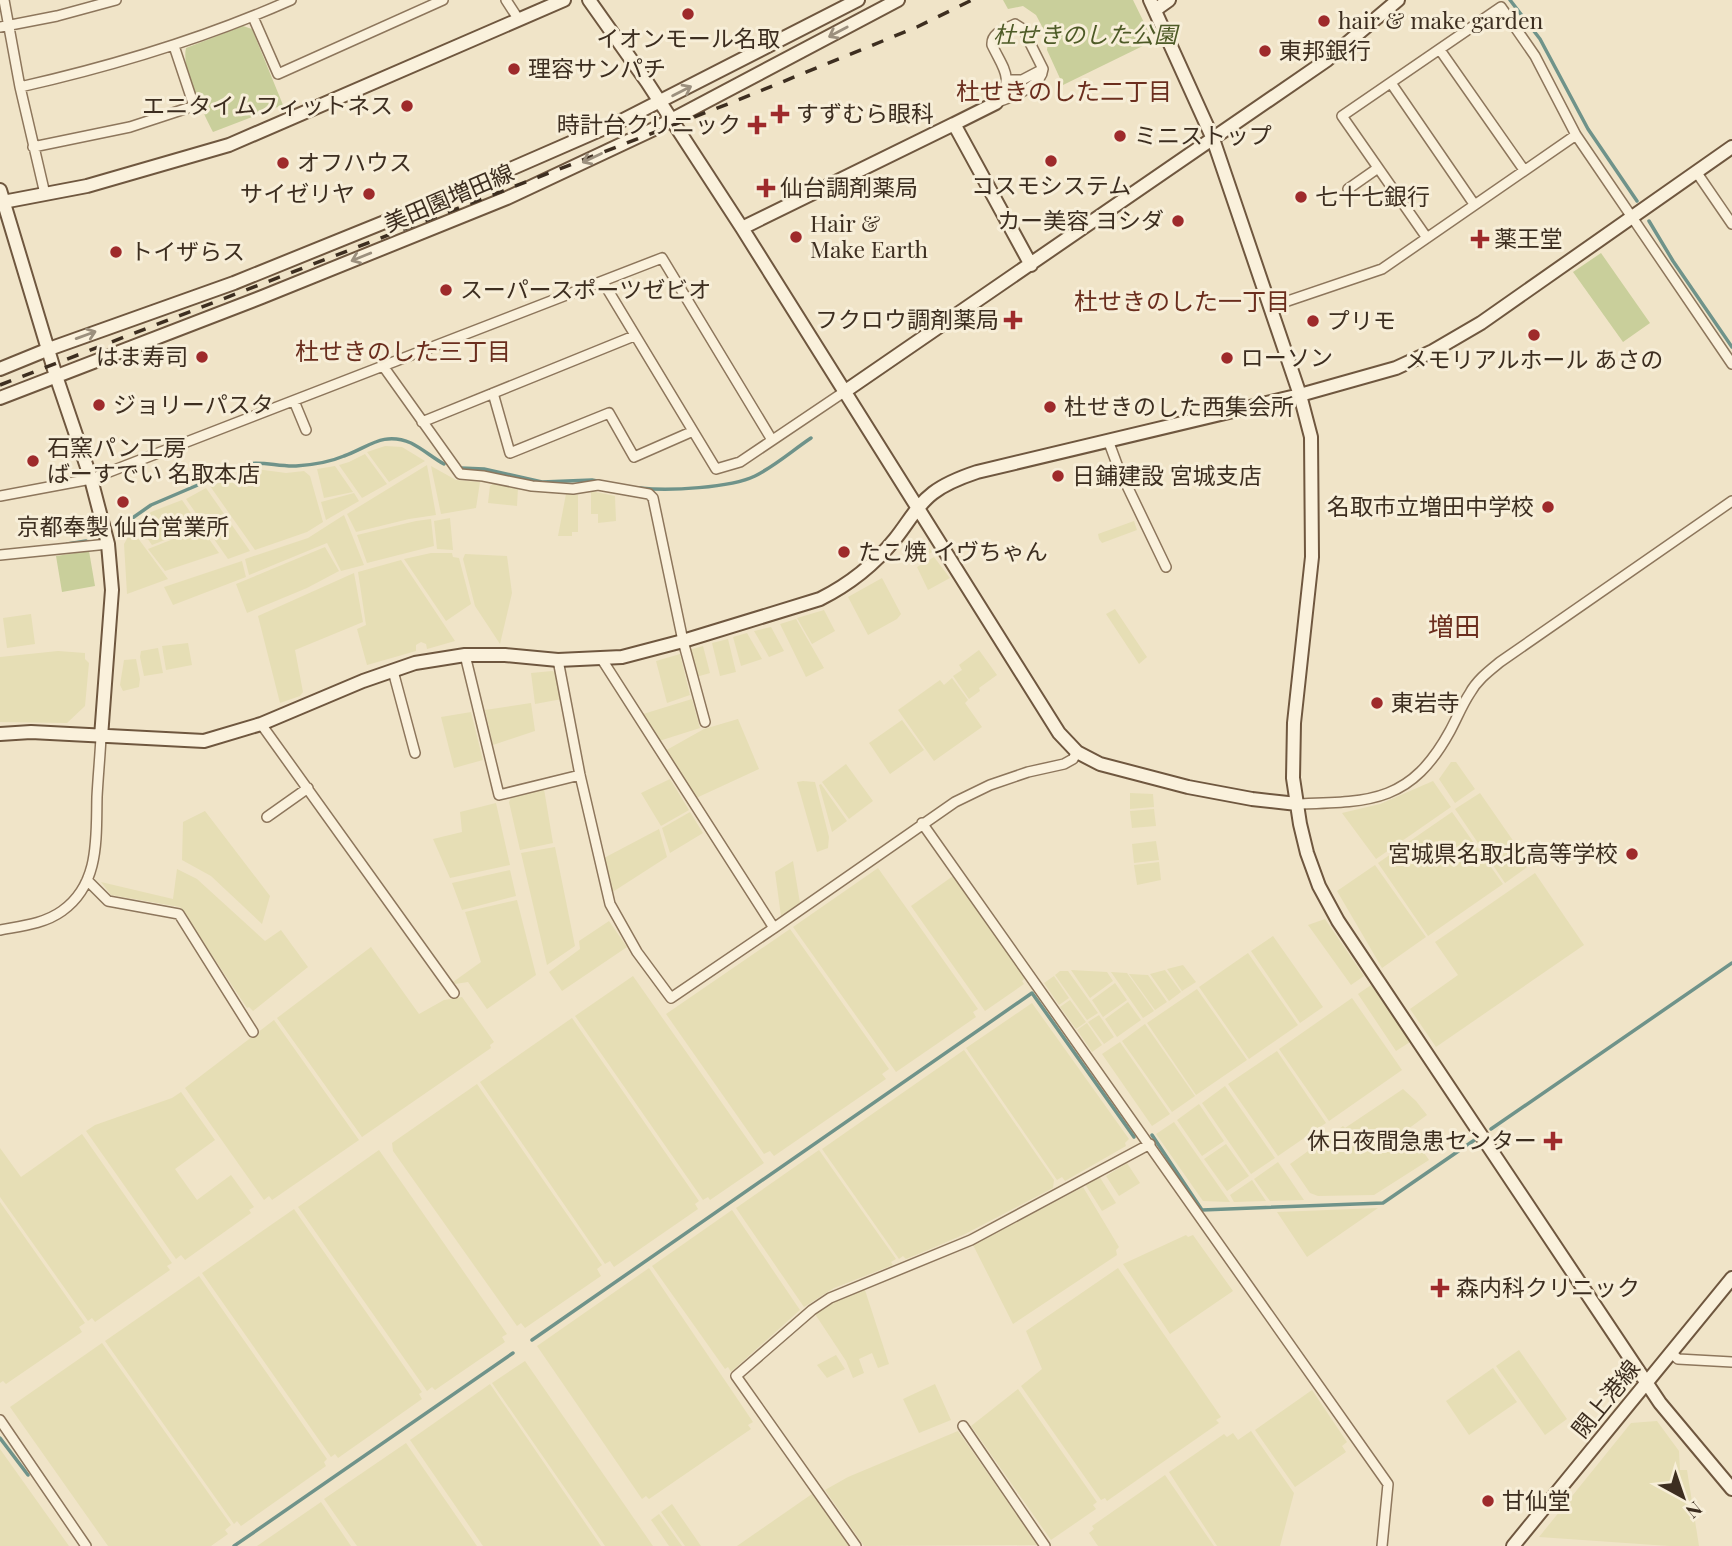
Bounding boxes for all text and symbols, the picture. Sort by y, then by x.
place label: hair & make garden [1338,4,1544,35]
marker: イオンモール名取 [680,6,696,22]
marker: hair & make garden [1316,13,1332,29]
park label: 杜せきのした公園 [993,18,1180,49]
place label: イオンモール名取 [596,22,780,53]
one-way arrow [828,25,849,39]
place label: 東邦銀行 [1279,34,1371,65]
marker: 東邦銀行 [1257,43,1273,59]
place label: 理容サンパチ [528,52,666,83]
marker: 理容サンパチ [506,61,522,77]
district label: 杜せきのした二丁目 [956,74,1172,106]
one-way arrow [671,84,692,97]
place label: エニタイムフィットネス [142,89,393,120]
place label: すずむら眼科 [796,97,934,128]
marker: エニタイムフィットネス [399,98,415,114]
marker: すずむら眼科 [770,104,790,124]
place label: 時計台クリニック [557,108,741,139]
marker: 時計台クリニック [747,115,767,135]
place label: ミニストップ [1134,119,1272,150]
marker: ミニストップ [1112,128,1128,144]
place label: オフハウス [297,146,412,177]
one-way arrow [582,152,603,165]
marker: コスモシステム [1043,153,1059,169]
marker: オフハウス [275,155,291,171]
street label: 美田園増田線 [379,155,518,238]
place label: コスモシステム [971,169,1131,200]
place label: 仙台調剤薬局 [780,171,918,202]
place label: サイゼリヤ [240,177,355,208]
marker: 仙台調剤薬局 [758,180,774,196]
place label: 七十七銀行 [1315,180,1430,211]
marker: サイゼリヤ [361,186,377,202]
marker: 七十七銀行 [1293,189,1309,205]
place label: カー美容 ヨシダ [997,204,1164,235]
place label: Hair & Make Earth [810,207,929,264]
marker: カー美容 ヨシダ [1170,213,1186,229]
place label: 薬王堂 [1494,222,1563,253]
marker: Hair & Make Earth [788,229,804,245]
marker: 薬王堂 [1472,231,1488,247]
place label: トイザらス [130,235,245,266]
marker: トイザらス [108,244,124,260]
one-way arrow [350,252,372,265]
place label: スーパースポーツゼビオ [460,273,711,304]
marker: スーパースポーツゼビオ [438,282,454,298]
district label: 杜せきのした一丁目 [1074,284,1290,316]
place label: フクロウ調剤薬局 [815,303,999,334]
place label: プリモ [1327,304,1396,335]
marker: フクロウ調剤薬局 [1005,312,1021,328]
marker: プリモ [1305,313,1321,329]
marker: メモリアルホール あさの [1526,327,1542,343]
one-way arrow [75,328,97,340]
district label: 杜せきのした三丁目 [295,334,511,366]
place label: はま寿司 [96,340,188,371]
place label: ローソン [1241,341,1333,372]
place label: メモリアルホール あさの [1405,343,1663,374]
marker: はま寿司 [194,349,210,365]
marker: ローソン [1219,350,1235,366]
place label: ジョリーパスタ [113,388,274,419]
place label: 杜せきのした西集会所 [1064,390,1294,421]
marker: ジョリーパスタ [91,397,107,413]
marker: 杜せきのした西集会所 [1042,399,1058,415]
place label: 石窯パン工房 ばーすでい 名取本店 [47,431,260,488]
marker: 石窯パン工房 ばーすでい 名取本店 [25,453,41,469]
place label: 日鋪建設 宮城支店 [1072,459,1262,490]
marker: 日鋪建設 宮城支店 [1050,468,1066,484]
place label: 名取市立増田中学校 [1327,490,1534,521]
marker: 京都奉製 仙台営業所 [115,494,131,510]
marker: 名取市立増田中学校 [1540,499,1556,515]
place label: 京都奉製 仙台営業所 [17,510,229,541]
place label: たこ焼 イヴちゃん [858,535,1048,566]
marker: たこ焼 イヴちゃん [836,544,852,560]
district label: 増田 [1428,608,1480,643]
place label: 東岩寺 [1391,686,1460,717]
marker: 東岩寺 [1369,695,1385,711]
place label: 宮城県名取北高等学校 [1388,837,1618,868]
marker: 宮城県名取北高等学校 [1624,846,1640,862]
place label: 休日夜間急患センター [1307,1124,1537,1155]
marker: 休日夜間急患センター [1543,1131,1563,1151]
place label: 森内科クリニック [1456,1271,1640,1302]
marker: 森内科クリニック [1430,1278,1450,1298]
street label: 閖上港線 [1564,1353,1646,1444]
north arrow [1648,1462,1718,1532]
place label: 甘仙堂 [1502,1484,1571,1515]
marker: 甘仙堂 [1480,1493,1496,1509]
text: N [1681,1496,1708,1525]

